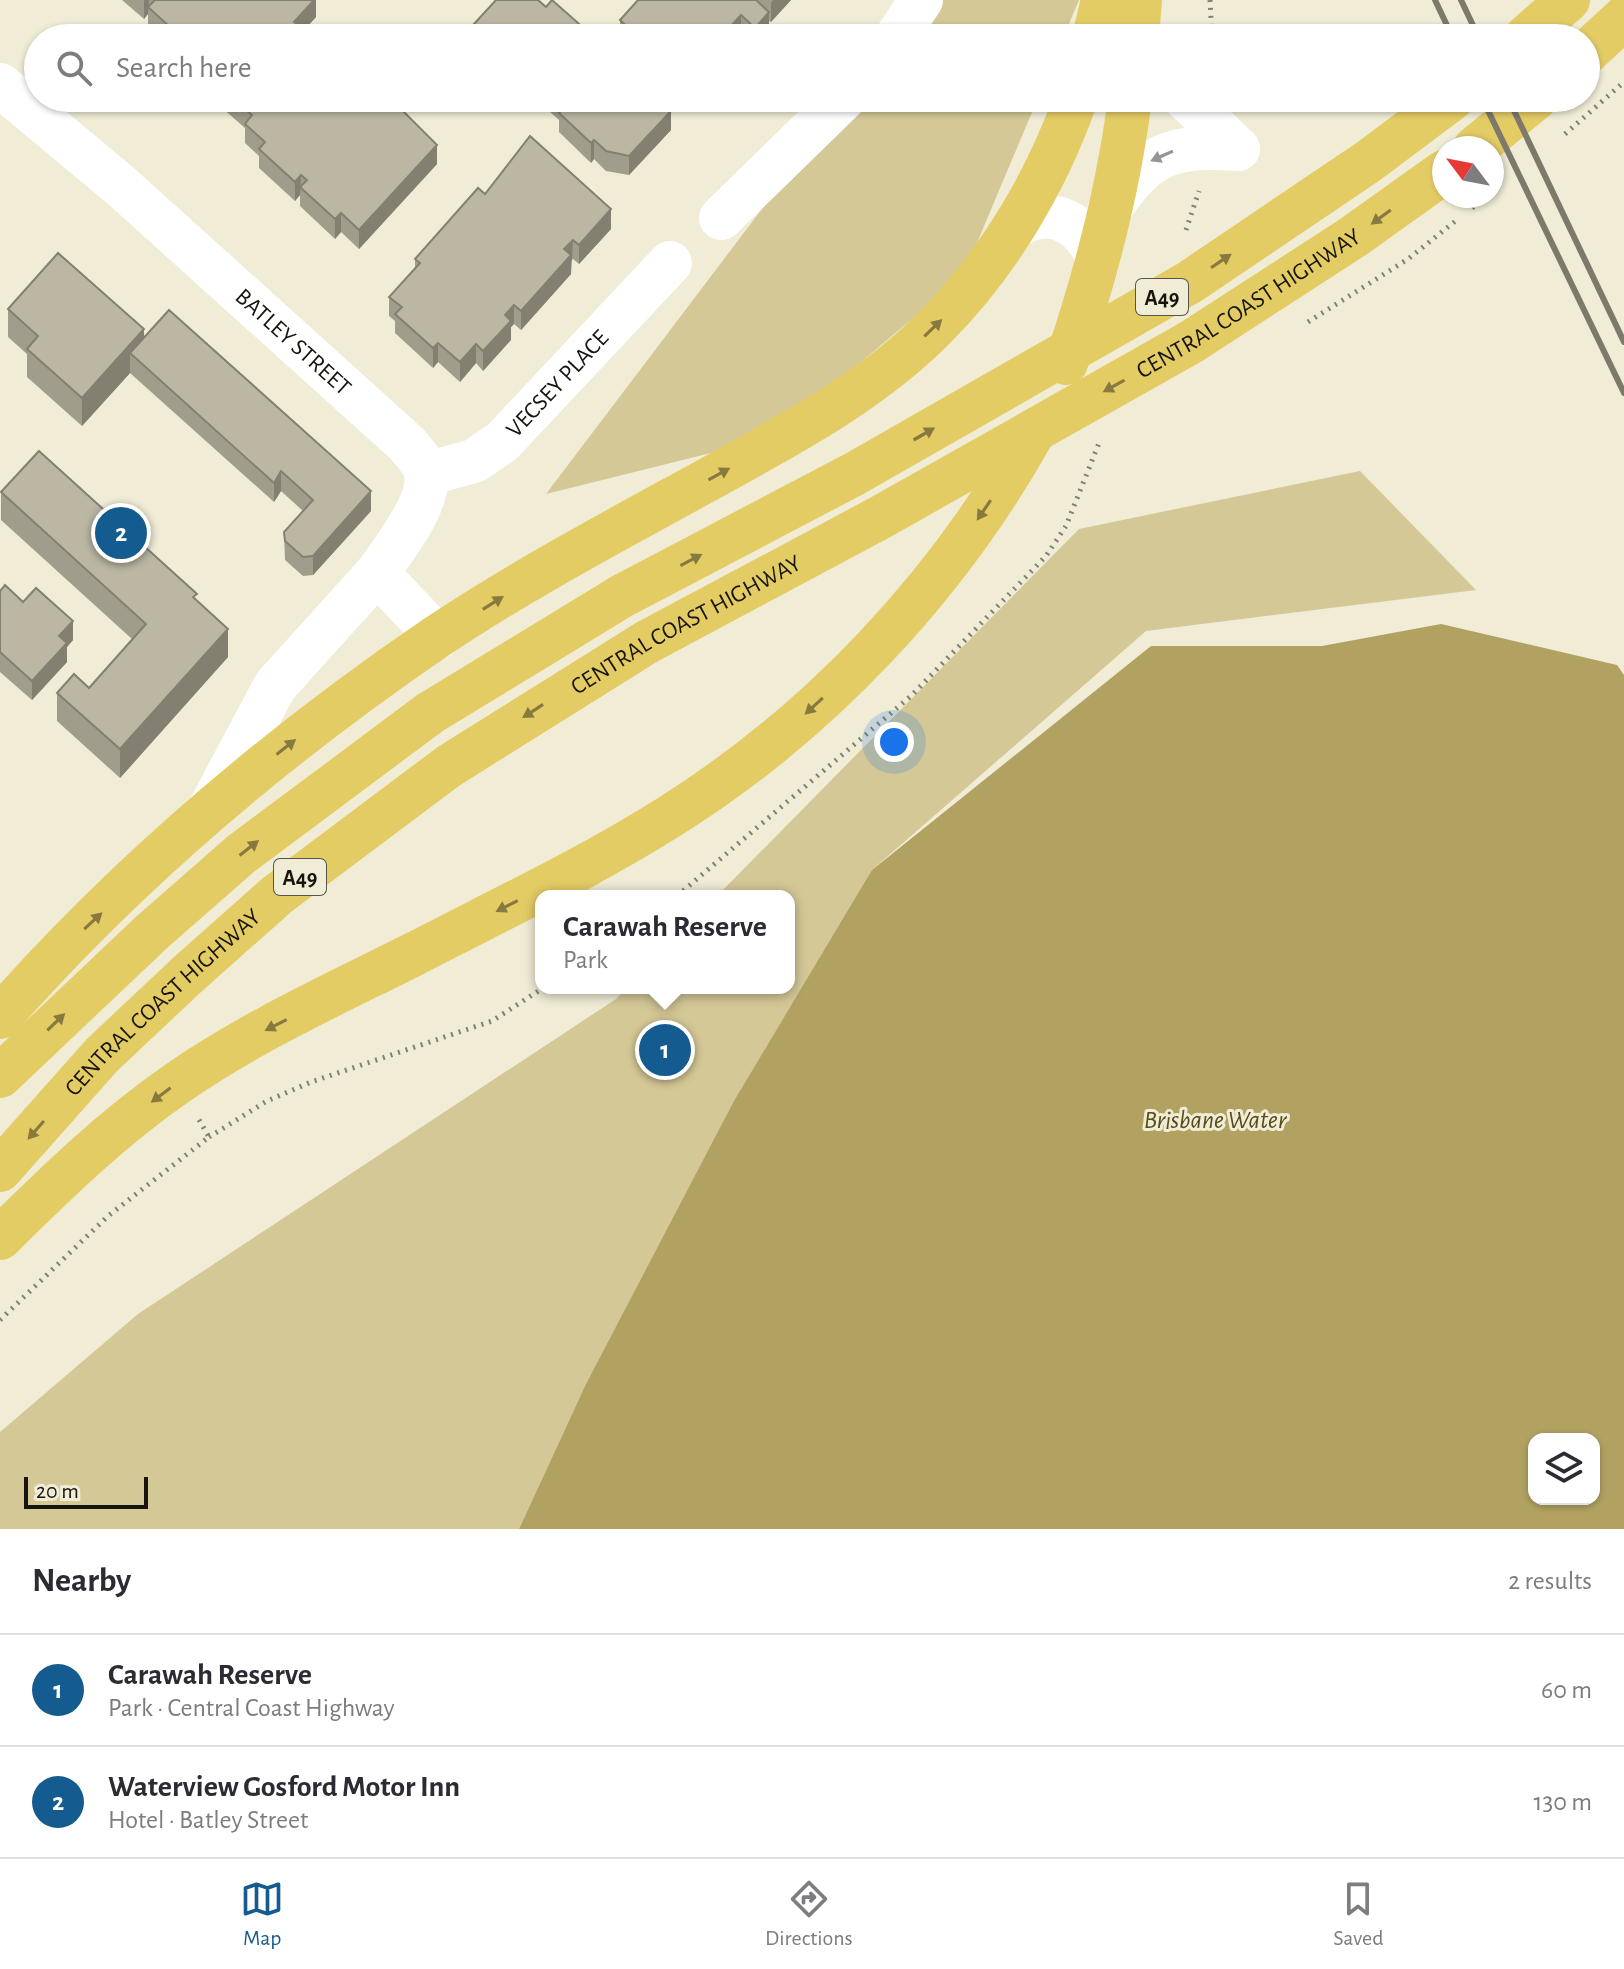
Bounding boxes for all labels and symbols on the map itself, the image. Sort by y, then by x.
north arrow [1432,136,1504,208]
one-way arrow [1150,150,1174,163]
one-way arrow [1371,209,1391,225]
street label: CENTRAL COAST HIGHWAY [1133,224,1366,383]
one-way arrow [1210,254,1232,268]
road number: A49 [1136,279,1188,315]
street label: BATLEY STREET [230,284,355,401]
one-way arrow [923,319,942,338]
street label: VECSEY PLACE [502,326,614,442]
one-way arrow [1102,379,1125,393]
one-way arrow [913,427,935,441]
one-way arrow [708,467,730,481]
one-way arrow [977,500,992,521]
pin: 2 [95,503,147,563]
street label: CENTRAL COAST HIGHWAY [567,551,806,700]
one-way arrow [680,553,702,567]
one-way arrow [482,596,504,610]
one-way arrow [805,696,824,715]
one-way arrow [522,704,544,718]
your location [874,722,914,762]
one-way arrow [276,740,296,756]
one-way arrow [239,840,259,856]
road number: A49 [274,859,326,895]
one-way arrow [495,899,518,912]
street label: CENTRAL COAST HIGHWAY [61,904,266,1101]
one-way arrow [83,913,102,931]
one-way arrow [46,1013,65,1031]
one-way arrow [264,1019,287,1032]
pin: 1 [639,1020,691,1080]
one-way arrow [151,1086,171,1102]
water label: Brisbane Water [1144,1107,1288,1133]
one-way arrow [28,1119,45,1139]
scale bar [24,1473,148,1509]

